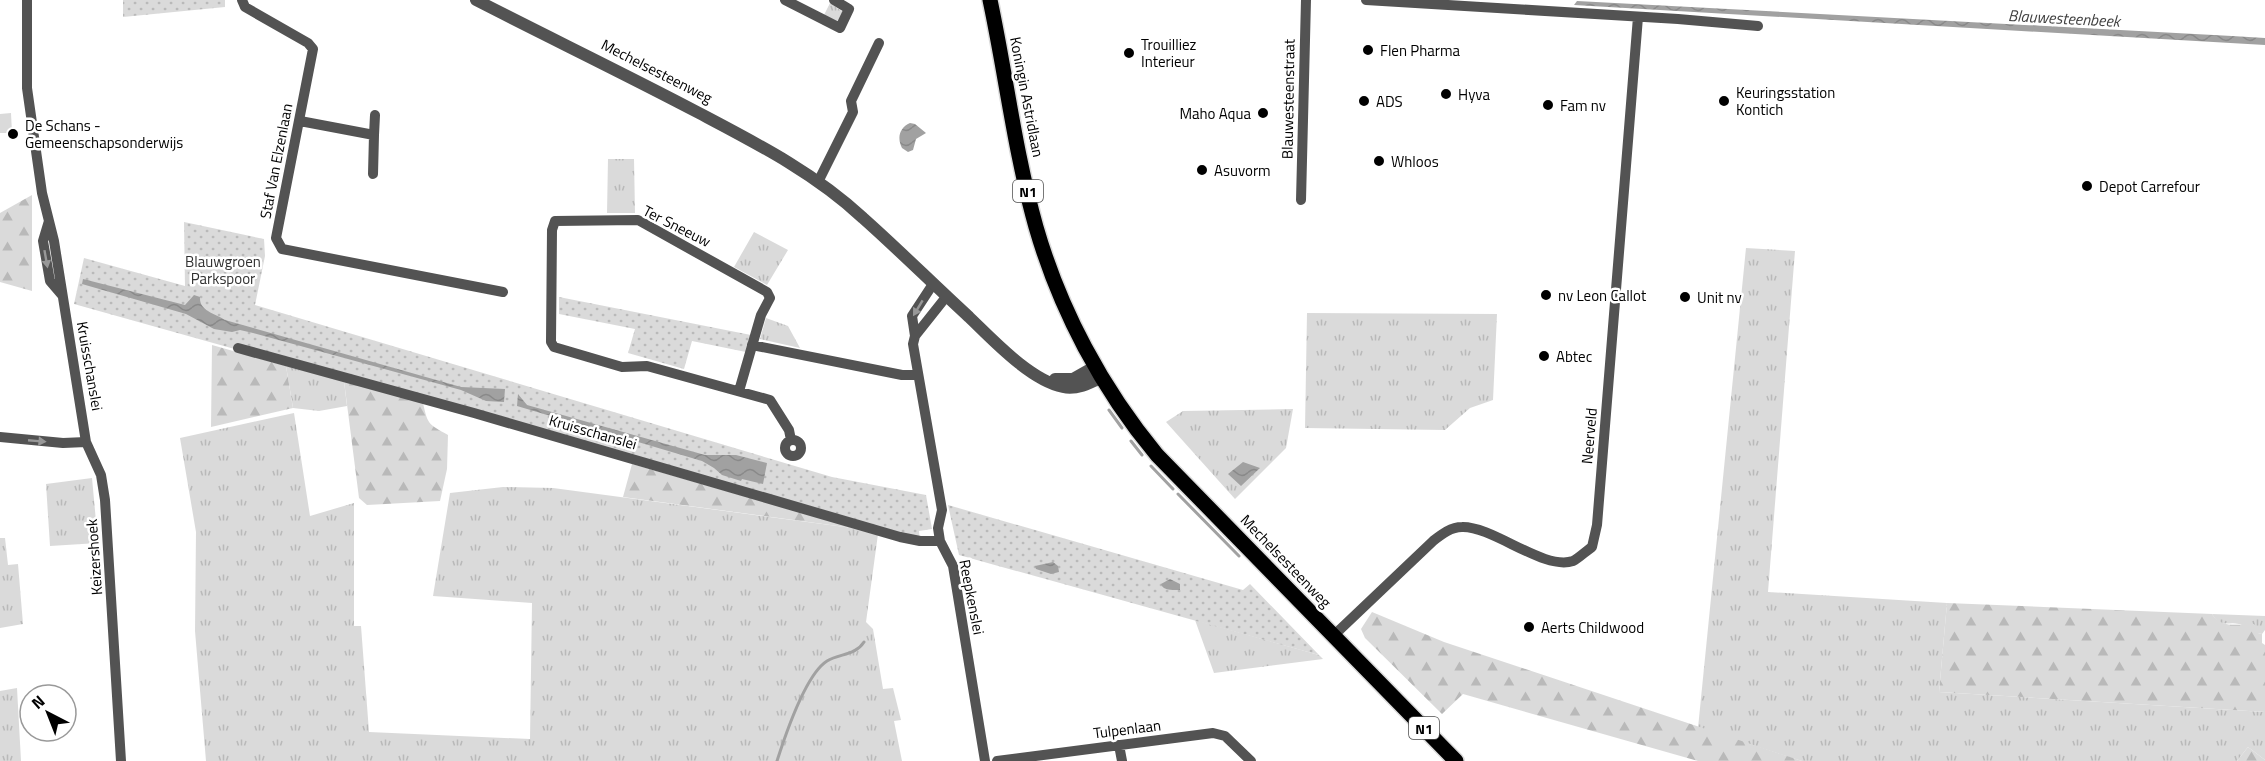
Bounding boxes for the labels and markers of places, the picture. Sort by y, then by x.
place label: Trouilliez Interieur [1141,33,1197,73]
place label: Flen Pharma [1380,39,1460,62]
marker: Flen Pharma [1361,43,1375,57]
marker: Trouilliez Interieur [1122,46,1136,60]
place label: Keuringsstation Kontich [1736,81,1835,121]
place label: Hyva [1458,83,1490,106]
marker: Hyva [1439,87,1453,101]
place label: ADS [1376,90,1403,113]
marker: ADS [1357,94,1371,108]
place label: Fam nv [1560,94,1606,117]
marker: Keuringsstation Kontich [1717,94,1731,108]
marker: Fam nv [1541,98,1555,112]
place label: Maho Aqua [1179,102,1251,125]
marker: Maho Aqua [1256,106,1270,120]
place label: De Schans - Gemeenschapsonderwijs [25,114,183,154]
marker: De Schans - Gemeenschapsonderwijs [6,127,20,141]
place label: Whloos [1391,150,1439,173]
marker: Whloos [1372,154,1386,168]
place label: Asuvorm [1214,159,1271,182]
marker: Asuvorm [1195,163,1209,177]
place label: Depot Carrefour [2099,175,2200,198]
marker: Depot Carrefour [2080,179,2094,193]
place label: nv Leon Callot [1558,284,1647,307]
place label: Unit nv [1697,286,1742,309]
marker: nv Leon Callot [1539,288,1553,302]
marker: Unit nv [1678,290,1692,304]
place label: Abtec [1556,345,1592,368]
marker: Abtec [1537,349,1551,363]
place label: Aerts Childwood [1541,616,1644,639]
marker: Aerts Childwood [1522,620,1536,634]

